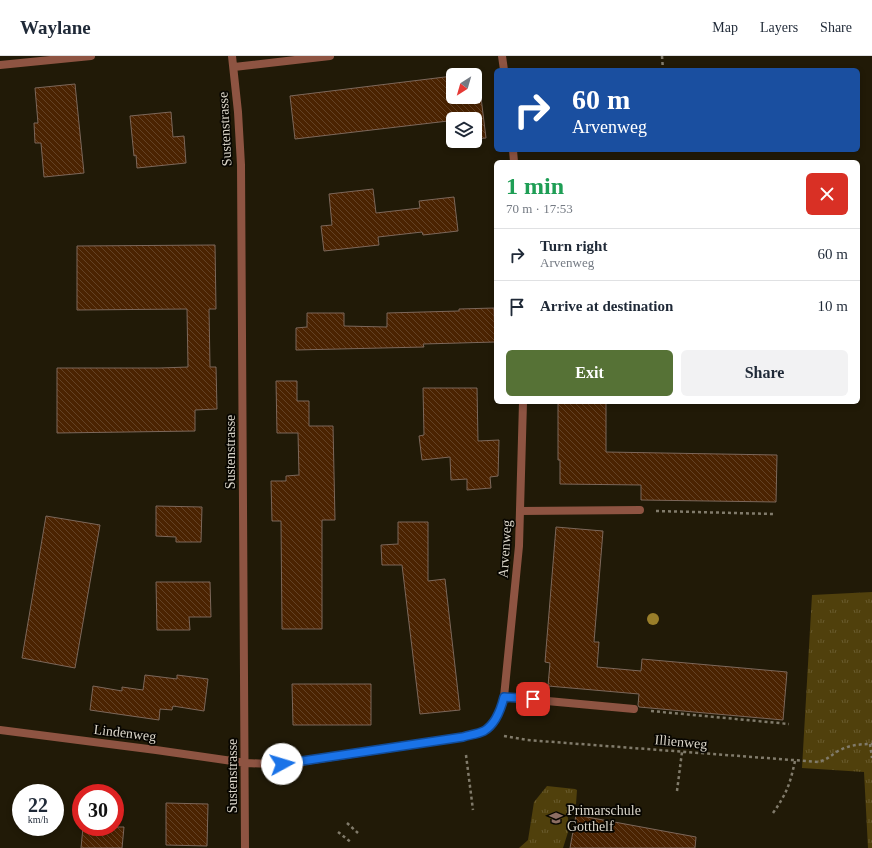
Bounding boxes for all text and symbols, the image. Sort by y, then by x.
text: Waylane [20,17,91,38]
text: Map [712,20,738,35]
text: Layers [760,20,798,35]
text: Share [820,20,852,35]
north arrow [446,68,482,104]
map controls [446,68,482,148]
icon: right [506,84,558,136]
text: 60 m [572,84,630,115]
street label: Sustenstrasse [216,91,234,167]
button: layers [446,112,482,148]
text: Arvenweg [572,117,647,137]
text: 1 min [506,173,564,199]
button: close [806,173,848,215]
text: 70 m · 17:53 [506,201,573,216]
text: Turn right [540,238,607,254]
icon: right [506,244,528,266]
text: 60 m [818,246,848,262]
text: Arvenweg [540,255,594,270]
icon: arrive [506,296,528,318]
text: Arrive at destination [540,298,673,314]
text: 10 m [818,298,848,314]
button: Exit [506,350,673,396]
button: Share [681,350,848,396]
street label: Sustenstrasse [223,415,238,489]
street label: Arvenweg [495,519,515,579]
pin [516,682,550,716]
icon: arrive [522,688,544,710]
street label: Lindenweg [93,722,157,744]
street label: Illienweg [654,732,708,752]
street label: Sustenstrasse [225,739,240,813]
position arrow [261,743,303,785]
speed limit sign: 30 [72,784,124,836]
text: 22 [28,794,48,816]
place label: Primarschule Gotthelf [567,803,641,834]
school or university icon: Primarschule Gotthelf [548,810,564,826]
text: km/h [28,814,48,825]

